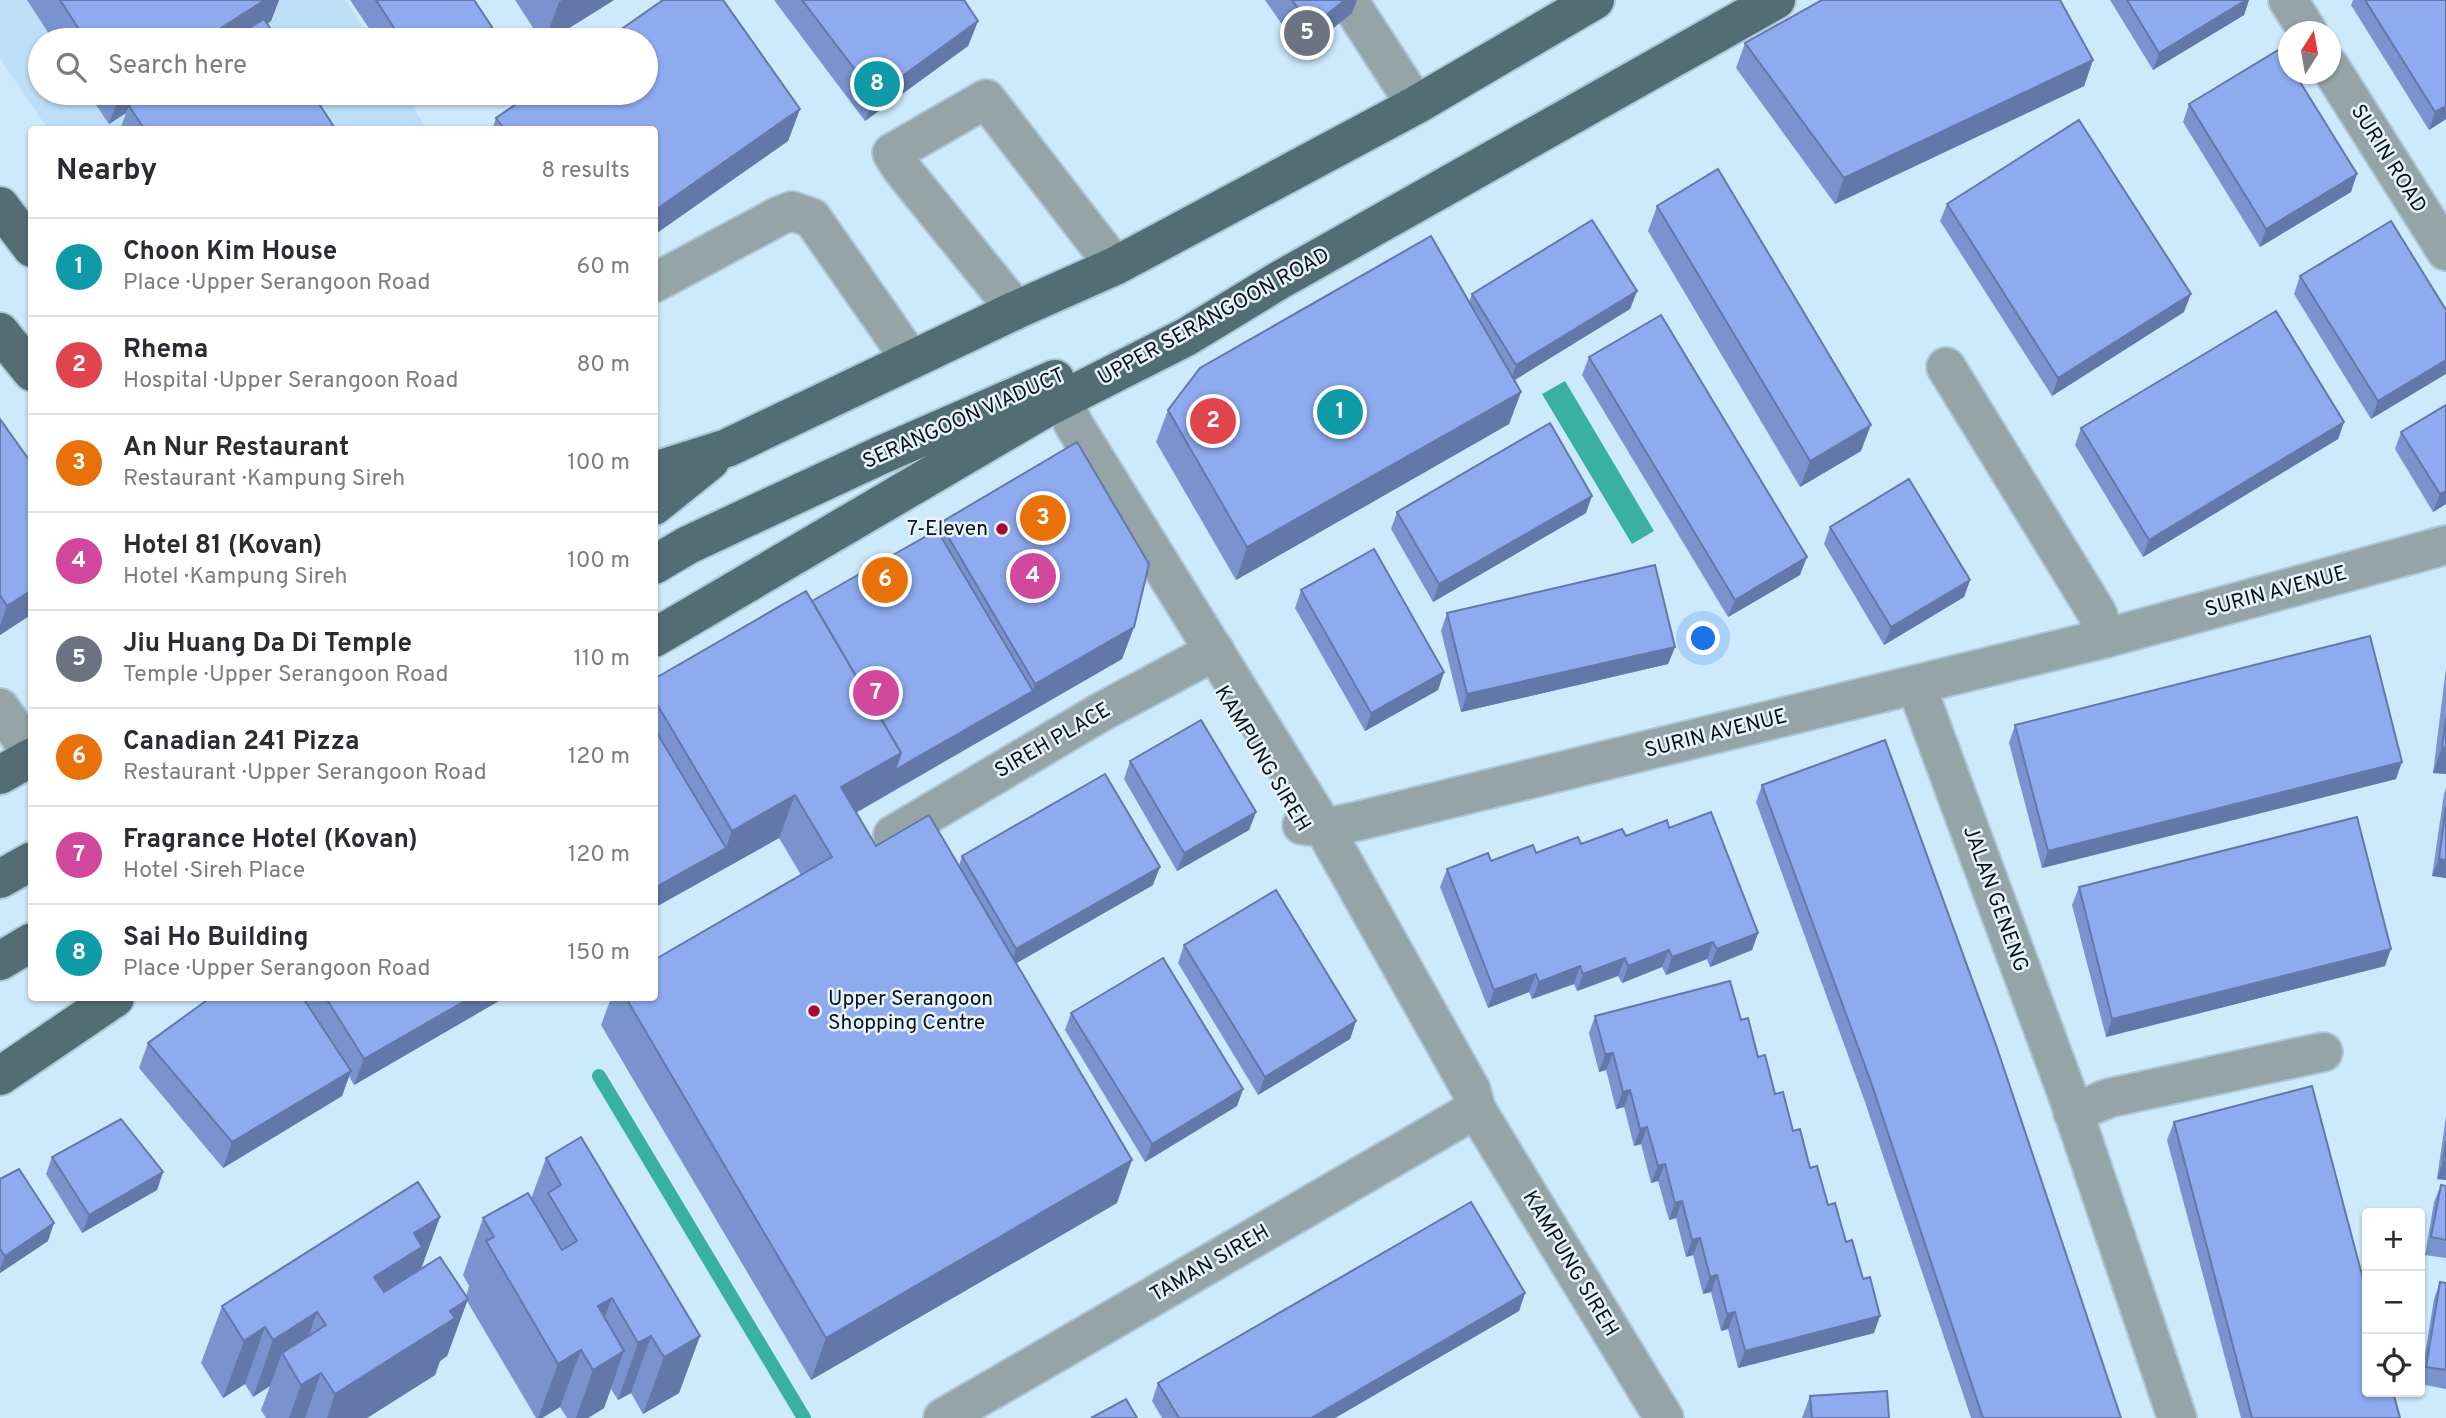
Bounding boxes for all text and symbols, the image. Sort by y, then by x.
pin: 5 [1284,7,1330,59]
north arrow [2278,21,2341,84]
search box [28,28,658,105]
icon: search [52,48,90,86]
text: Search here [108,50,247,83]
pin: 8 [854,58,900,110]
street label: SURIN ROAD [2344,100,2432,218]
text: Nearby [56,153,157,190]
text: 8 results [541,157,630,186]
text: Choon Kim House [123,236,337,269]
street label: UPPER SERANGOON ROAD [1093,242,1335,392]
text: 1 [74,253,84,282]
text: 60 m [577,253,630,282]
text: Place · Upper Serangoon Road [123,269,430,298]
text: Rhema [123,334,208,367]
text: 2 [72,351,86,380]
text: 80 m [577,351,630,380]
street label: SERANGOON VIADUCT [859,362,1069,476]
text: Hospital · Upper Serangoon Road [123,367,458,396]
pin: 1 [1317,386,1363,438]
pin: 2 [1190,395,1236,447]
text: An Nur Restaurant [123,432,349,465]
text: 3 [72,449,86,478]
text: 100 m [567,449,630,478]
text: Restaurant · Kampung Sireh [123,465,405,494]
pin: 3 [1020,492,1066,544]
place label: 7-Eleven [907,516,988,543]
marker: 7-Eleven [994,521,1010,537]
text: Hotel 81 (Kovan) [123,530,322,563]
text: 4 [72,547,86,576]
text: 100 m [567,547,630,576]
pin: 4 [1010,550,1056,602]
pin: 6 [862,554,908,606]
street label: SURIN AVENUE [2202,560,2350,624]
text: Hotel · Kampung Sireh [123,563,348,592]
your location [1686,621,1720,655]
text: Jiu Huang Da Di Temple [123,628,412,661]
text: 5 [72,645,86,674]
text: 110 m [573,645,630,674]
text: Temple · Upper Serangoon Road [123,661,448,690]
pin: 7 [853,667,899,719]
street label: KAMPUNG SIREH [1208,681,1316,837]
street label: SIREH PLACE [990,697,1116,785]
street label: SURIN AVENUE [1642,703,1790,765]
text: Canadian 241 Pizza [123,726,359,759]
text: 6 [72,743,86,772]
text: 120 m [568,743,630,772]
text: Restaurant · Upper Serangoon Road [123,759,487,788]
street label: JALAN GENENG [1956,822,2034,976]
text: Fragrance Hotel (Kovan) [123,824,418,857]
text: 7 [73,841,85,870]
text: 120 m [568,841,630,870]
text: Hotel · Sireh Place [123,857,305,886]
text: Sai Ho Building [123,922,308,955]
text: 8 [72,939,86,968]
text: 150 m [568,939,630,968]
text: Place · Upper Serangoon Road [123,955,430,984]
place label: Upper Serangoon Shopping Centre [828,986,993,1037]
marker: Upper Serangoon Shopping Centre [806,1003,822,1019]
street label: KAMPUNG SIREH [1516,1186,1624,1342]
map controls [2362,1208,2425,1397]
button: + [2362,1208,2425,1271]
street label: TAMAN SIREH [1146,1219,1274,1309]
button: − [2362,1271,2425,1334]
button: locate [2362,1334,2425,1397]

